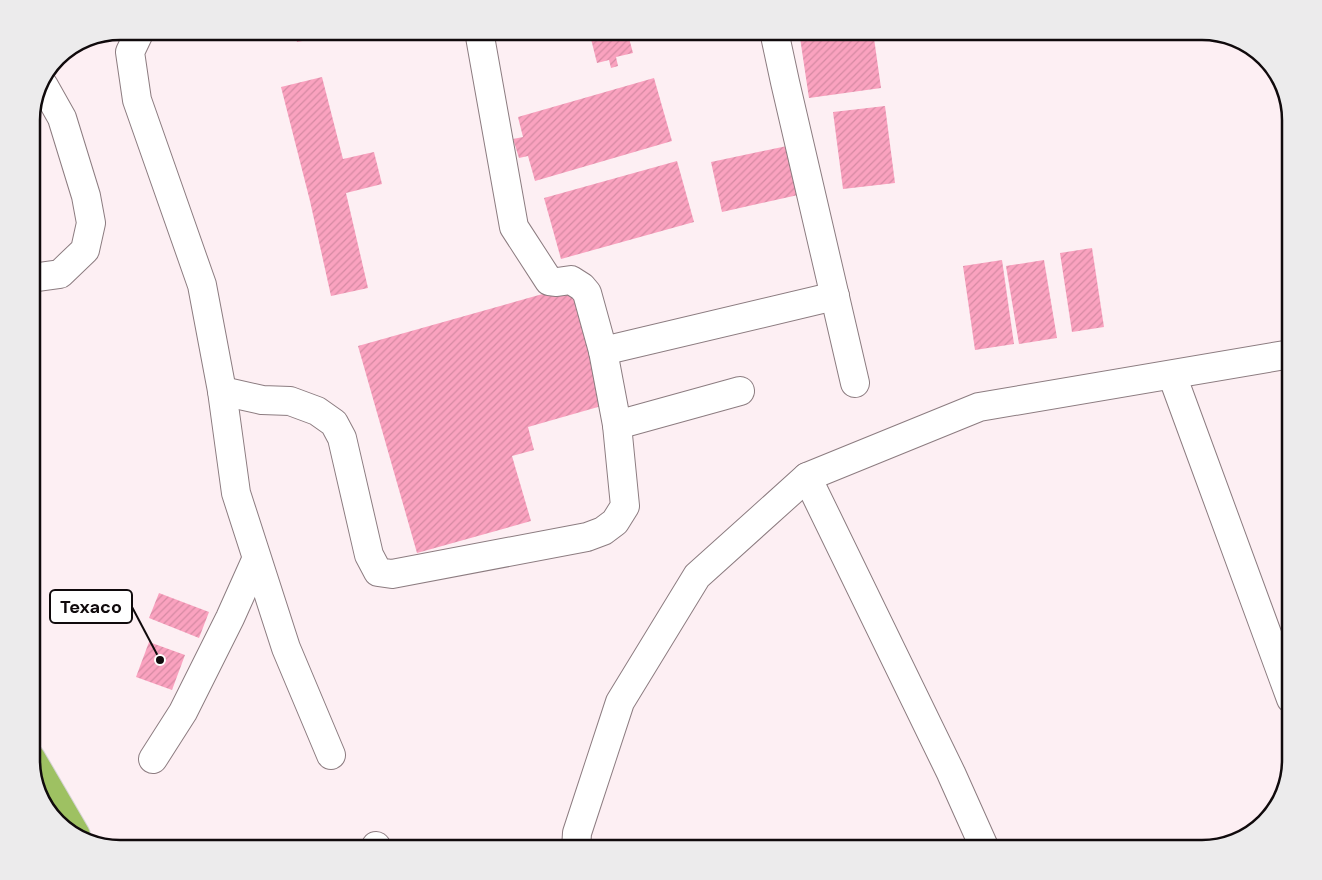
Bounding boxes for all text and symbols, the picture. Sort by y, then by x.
callout: Texaco [50,590,132,623]
text: Texaco [60,595,122,619]

